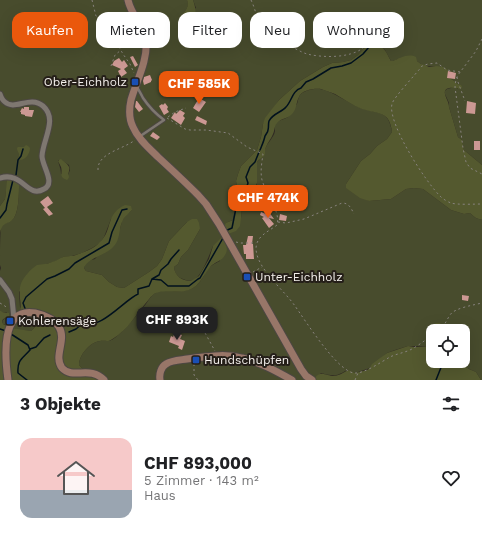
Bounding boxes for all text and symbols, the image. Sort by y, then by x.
chip: Kaufen [12,12,88,48]
chip: Mieten [96,12,170,48]
chip: Filter [178,12,242,48]
chip: Neu [250,12,305,48]
chip: Wohnung [313,12,404,48]
pin: CHF 585K [158,71,240,105]
place label: Ober-Eichholz [44,75,127,89]
text: CHF 585K [168,76,230,91]
marker: Ober-Eichholz [130,77,140,87]
pin: CHF 474K [227,185,309,219]
text: CHF 474K [237,190,299,205]
place label: Unter-Eichholz [255,270,343,284]
marker: Unter-Eichholz [242,272,252,282]
pin: CHF 893K [136,307,218,341]
text: CHF 893K [146,312,208,327]
place label: Kohlerensäge [18,314,96,328]
marker: Kohlerensäge [5,316,15,326]
map controls [426,324,470,368]
button: locate [426,324,470,368]
place label: Hundschüpfen [204,353,289,367]
marker: Hundschüpfen [191,355,201,365]
icon: filters [440,393,462,415]
text: 3 Objekte [20,394,101,414]
text: CHF 893,000 [144,453,252,473]
icon: home [52,454,100,502]
icon: heart [440,467,462,489]
text: 5 Zimmer · 143 m² [144,473,259,488]
text: Haus [144,488,176,503]

